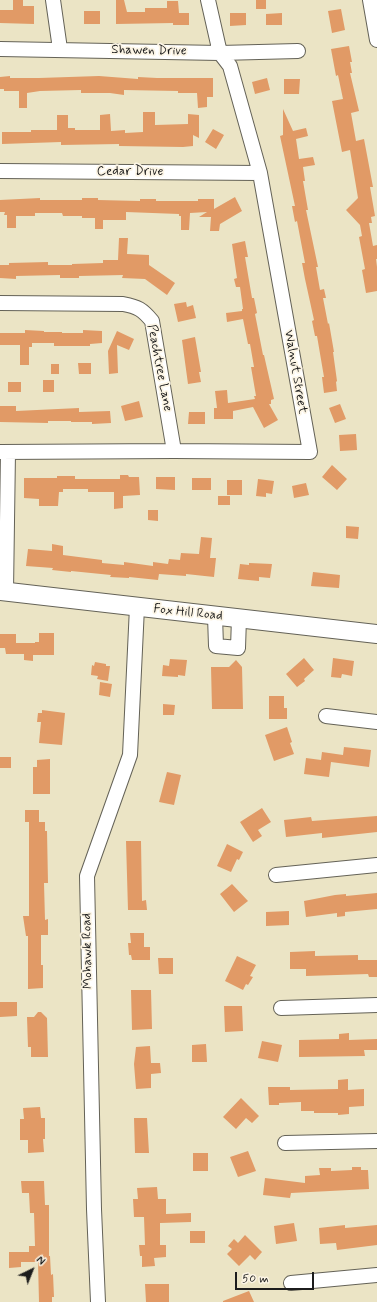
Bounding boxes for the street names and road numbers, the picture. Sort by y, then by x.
street label: Shawen Drive [111,43,187,59]
street label: Cedar Drive [97,164,163,180]
street label: Peachtree Lane [143,323,175,413]
street label: Walnut Street [280,329,310,415]
street label: Fox Hill Road [153,602,223,624]
street label: Mohawk Road [80,913,96,989]

